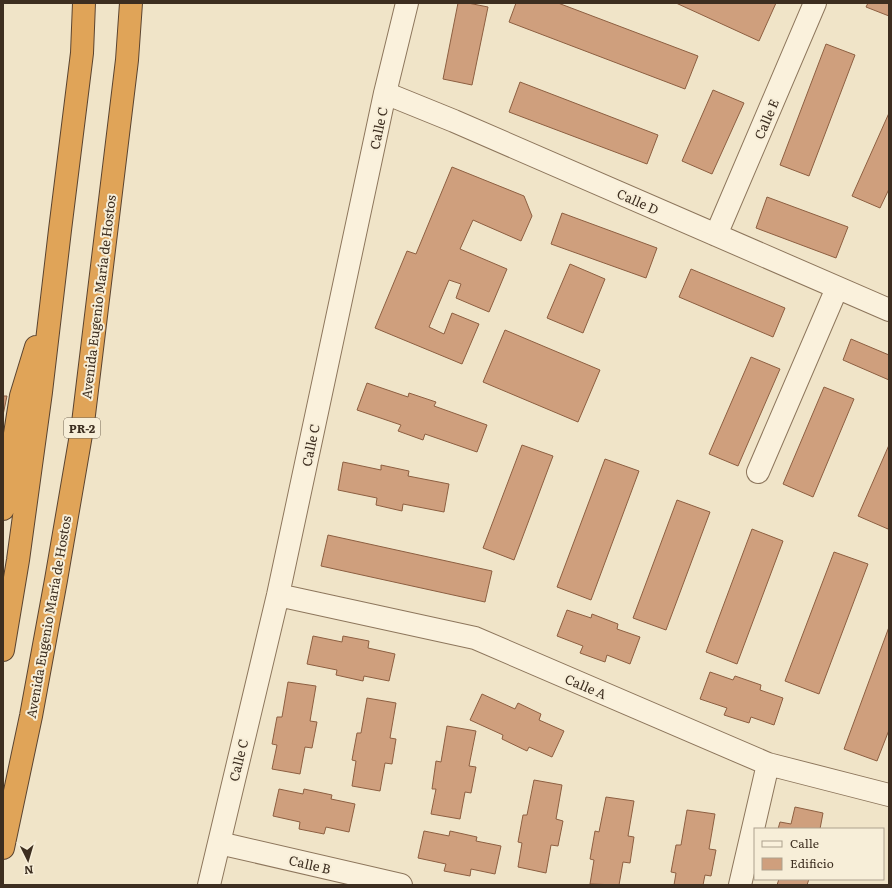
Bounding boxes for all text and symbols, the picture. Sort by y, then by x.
street label: Calle E [749,96,783,142]
street label: Calle C [364,105,392,151]
street label: Calle D [614,183,662,219]
street label: Avenida Eugenio María de Hostos [76,194,120,400]
road number: PR-2 [64,418,100,438]
street label: Calle C [296,422,324,468]
street label: Avenida Eugenio María de Hostos [21,514,75,720]
street label: Calle A [562,669,610,703]
street label: Calle C [224,737,252,783]
legend [754,828,884,880]
text: Calle [790,834,819,852]
north arrow [8,840,48,880]
street label: Calle B [287,850,333,878]
text: Edificio [790,854,834,872]
text: N [24,863,34,879]

